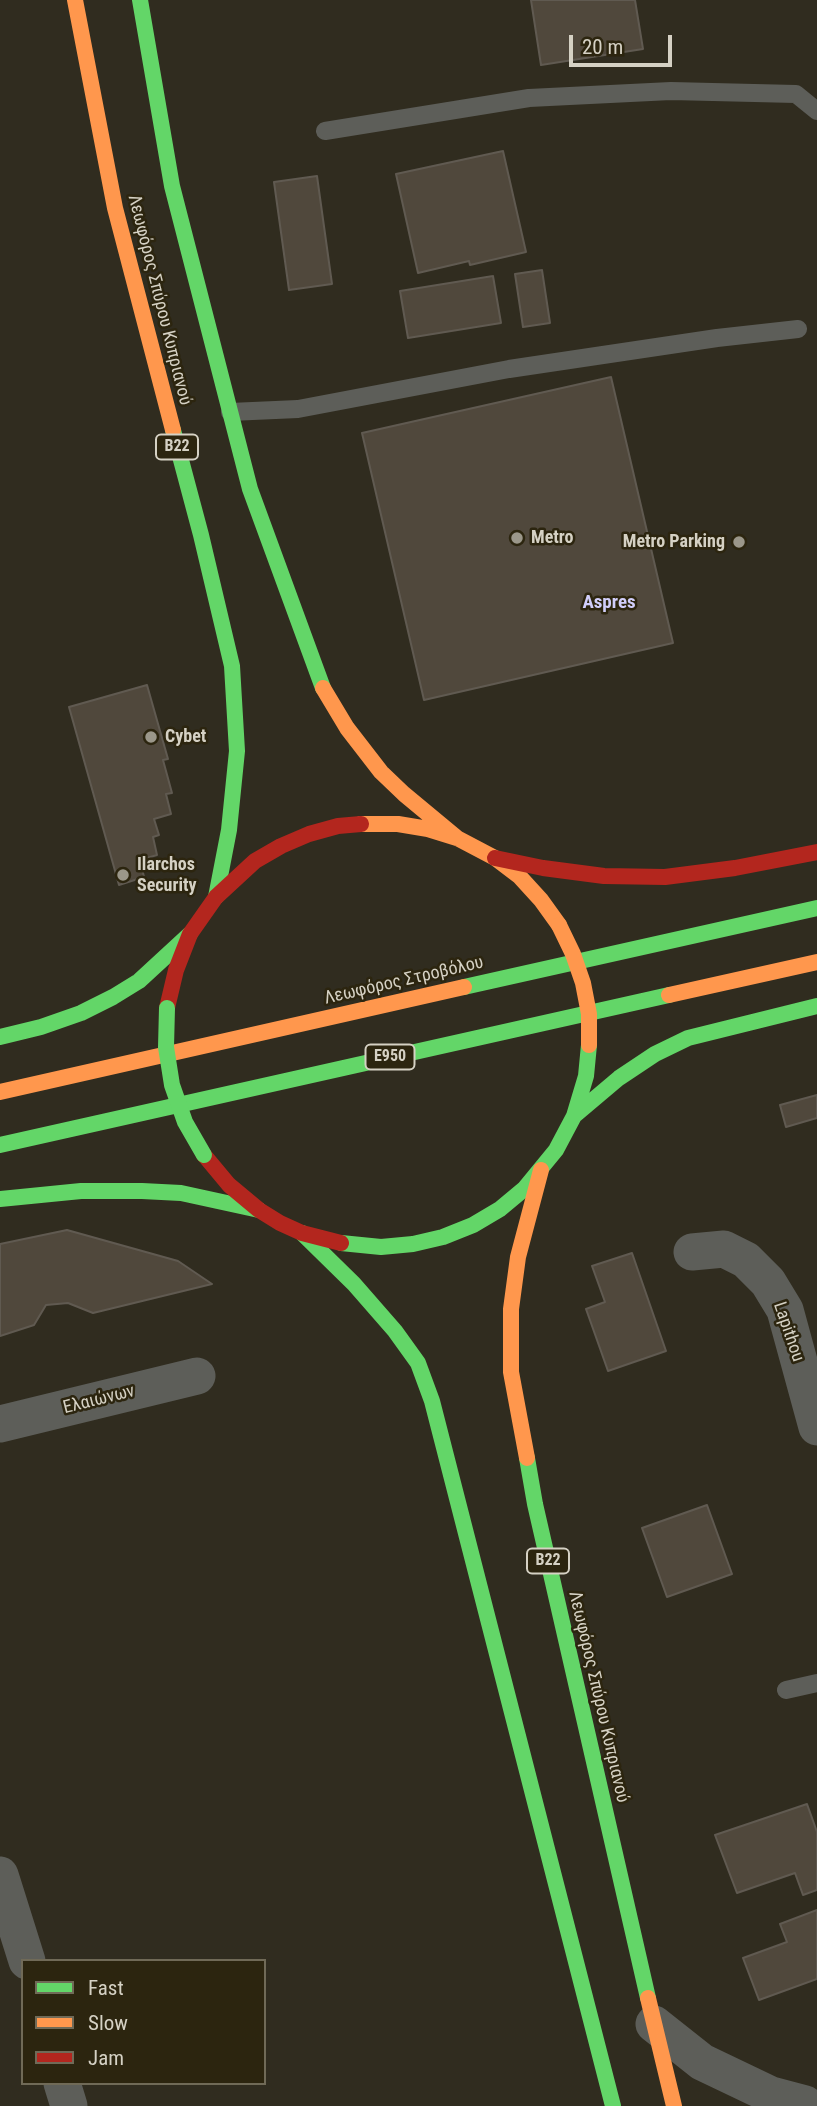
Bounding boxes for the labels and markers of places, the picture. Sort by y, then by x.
place label: Metro [531,527,573,549]
marker: Metro [509,530,525,546]
place label: Metro Parking [623,531,725,553]
marker: Metro Parking [731,534,747,550]
place label: Cybet [165,726,206,748]
marker: Cybet [143,729,159,745]
place label: Ilarchos Security [137,854,196,896]
marker: Ilarchos Security [115,867,131,883]

